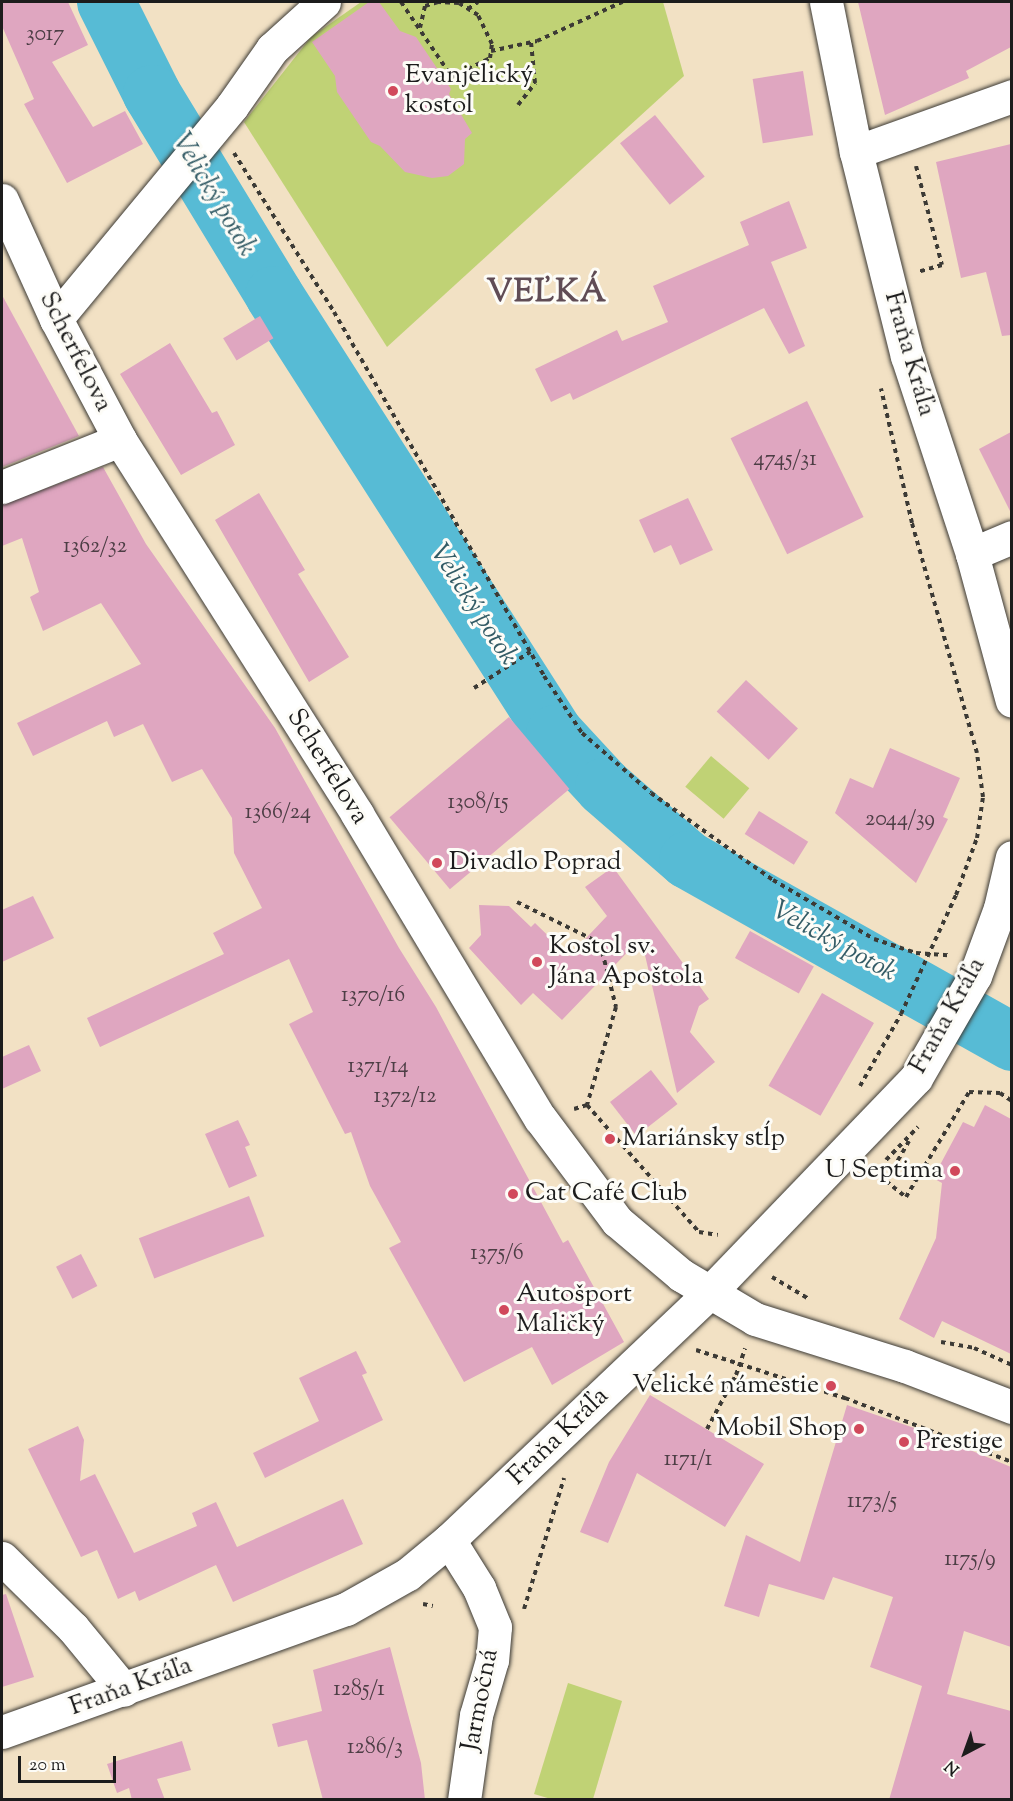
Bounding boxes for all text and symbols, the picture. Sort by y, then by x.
house number: 3017 [26,23,64,49]
place label: Evanjelický kostol [405,60,533,122]
marker: Evanjelický kostol [386,84,400,98]
water label: Velický potok [164,128,262,262]
district label: VEĽKÁ [486,274,608,312]
street label: Scherfelova [31,287,119,417]
street label: Fraňa Kráľa [876,288,942,420]
house number: 4745/31 [753,448,817,474]
house number: 1362/32 [63,535,127,561]
water label: Velický potok [422,538,524,672]
street label: Scherfelova [279,703,375,831]
house number: 1308/15 [447,791,509,817]
house number: 1366/24 [245,801,311,827]
house number: 2044/39 [865,808,935,834]
place label: Divadlo Poprad [449,847,622,879]
marker: Divadlo Poprad [430,856,444,870]
water label: Velický potok [766,894,902,990]
place label: Kostol sv. Jána Apoštola [549,931,703,993]
street label: Fraňa Kráľa [903,952,993,1080]
marker: Kostol sv. Jána Apoštola [530,955,544,969]
house number: 1370/16 [341,984,405,1010]
house number: 1371/14 [347,1055,409,1081]
house number: 1372/12 [374,1085,436,1111]
place label: Mariánsky stĺp [622,1123,785,1155]
marker: Mariánsky stĺp [603,1132,617,1146]
place label: U Septima [825,1155,943,1187]
marker: U Septima [948,1164,962,1178]
place label: Cat Café Club [525,1178,687,1210]
marker: Cat Café Club [506,1187,520,1201]
house number: 1375/6 [470,1242,524,1268]
place label: Autošport Maličký [516,1279,632,1340]
marker: Autošport Maličký [497,1303,511,1317]
place label: Velické námestie [632,1370,819,1402]
marker: Velické námestie [824,1379,838,1393]
street label: Fraňa Kráľa [502,1381,616,1493]
place label: Mobil Shop [716,1413,847,1445]
marker: Mobil Shop [852,1422,866,1436]
place label: Prestige [916,1426,1003,1458]
marker: Prestige [897,1435,911,1449]
house number: 1171/1 [664,1448,712,1474]
house number: 1173/5 [847,1490,897,1516]
house number: 1175/9 [944,1548,996,1574]
street label: Jarmočná [456,1646,506,1754]
street label: Fraňa Kráľa [66,1650,196,1724]
house number: 1285/1 [333,1678,385,1704]
north arrow [935,1723,995,1783]
house number: 1286/3 [347,1736,403,1762]
scale bar [21,1744,118,1782]
text: 20 m [29,1753,66,1779]
text: N [940,1754,965,1780]

